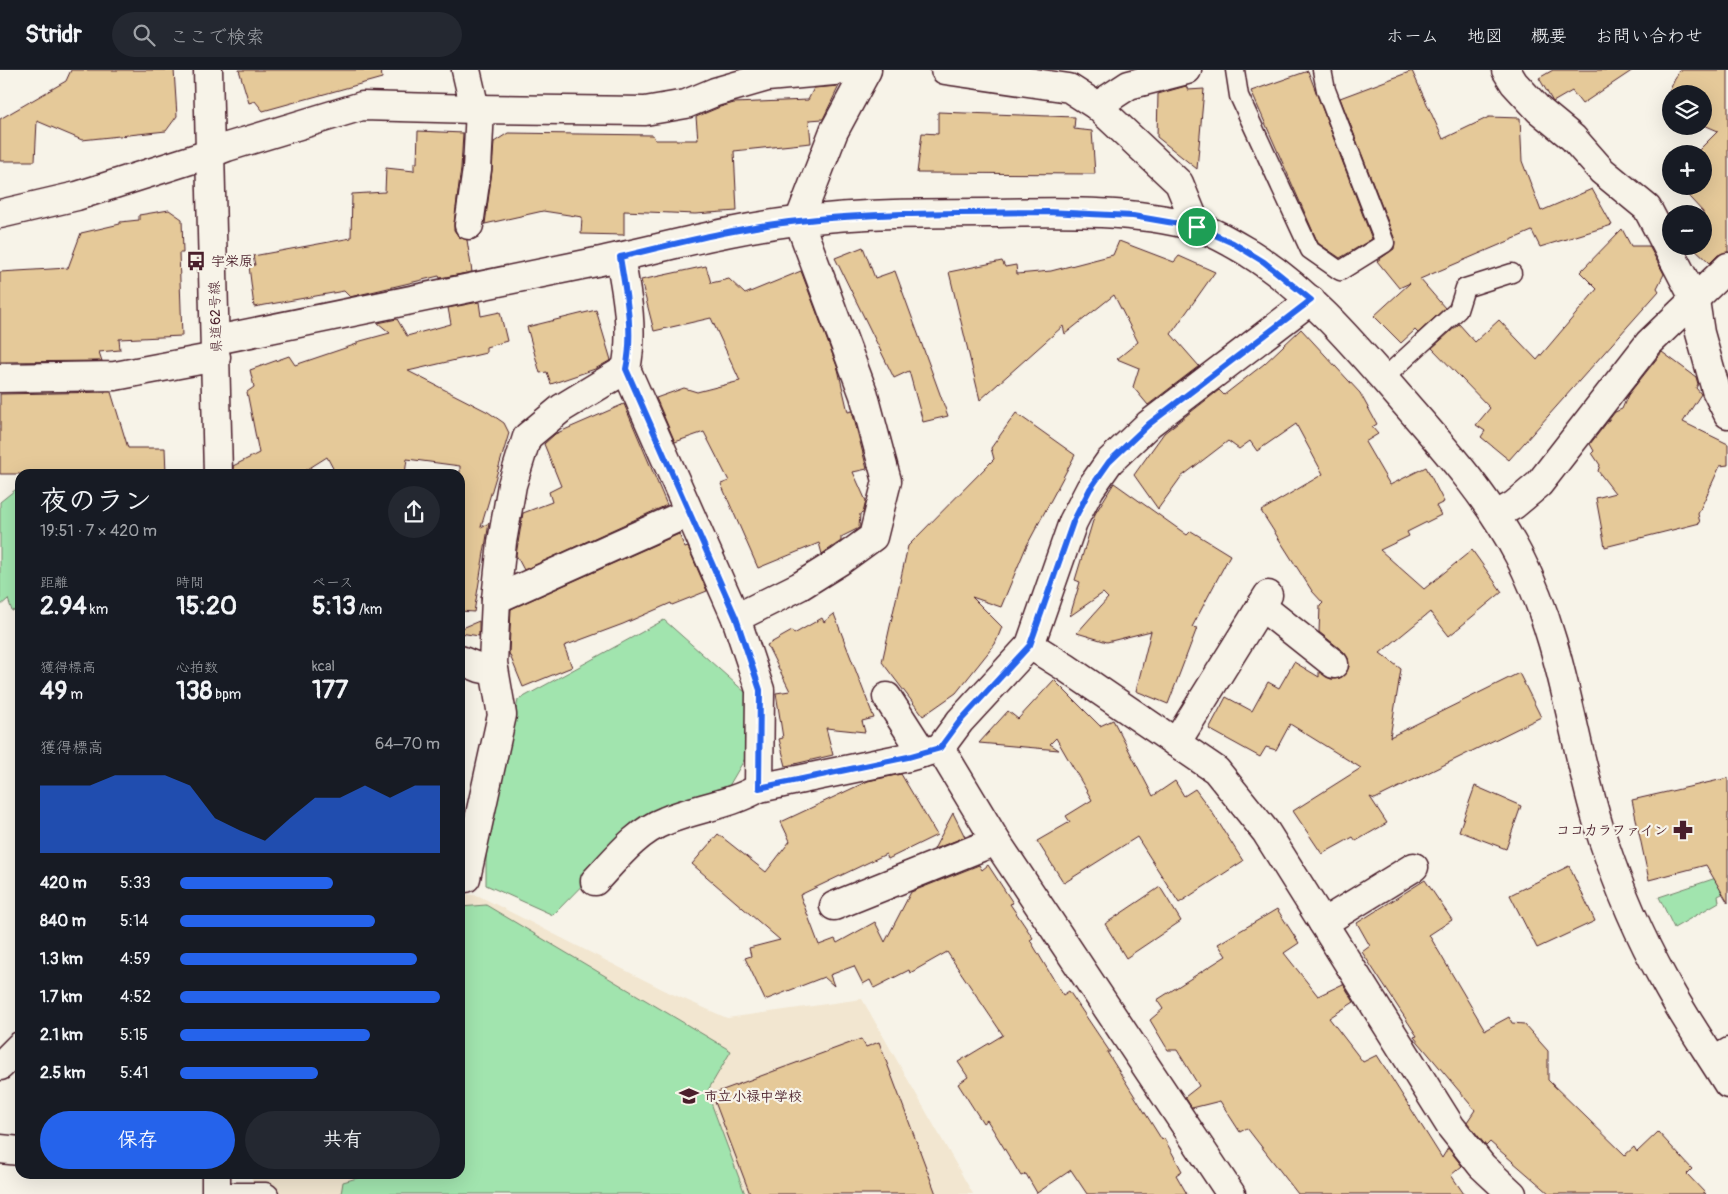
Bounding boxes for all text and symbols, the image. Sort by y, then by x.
search box [112,12,462,57]
text: Stridr [25,20,82,49]
icon: search [130,21,158,49]
text: ここで検索 [170,25,265,49]
text: ホーム [1386,25,1439,48]
text: 地図 [1467,25,1503,48]
text: 概要 [1531,25,1567,48]
text: お問い合わせ [1595,25,1703,48]
map controls [1662,85,1712,255]
button: layers [1662,85,1712,135]
button: + [1662,145,1712,195]
button: − [1662,205,1712,255]
pin [1176,206,1218,248]
icon: arrive [1183,213,1211,241]
bus stop icon: 宇栄原 [185,250,207,272]
place label: 宇栄原 [211,253,253,270]
street label: 県道62号線 [206,281,225,353]
text: 夜のラン [40,484,152,519]
button: share [388,486,440,538]
text: 19:51 · 7 × 420 m [40,521,157,541]
text: 距離 [40,574,68,591]
text: 時間 [176,574,204,591]
text: ペース [312,574,353,591]
text: 2.94 [40,591,87,622]
text: 15:20 [176,591,237,622]
text: 5:13 [312,591,356,622]
text: km [87,601,108,618]
text: /km [356,601,382,618]
text: kcal [312,658,335,675]
text: 獲得標高 [40,659,96,676]
text: 心拍数 [176,659,218,676]
text: 177 [312,675,348,706]
text: 49 [40,676,67,707]
text: 138 [176,676,212,707]
text: m [67,686,83,703]
text: bpm [212,686,241,703]
text: 64–70 m [375,734,440,754]
text: 獲得標高 [40,738,104,758]
pharmacy icon: ココカラファイン [1672,819,1694,841]
place label: ココカラファイン [1556,822,1668,839]
text: 420 m [40,873,87,893]
text: 5:33 [120,873,151,893]
text: 840 m [40,911,86,931]
text: 5:14 [120,911,148,931]
text: 1.3 km [40,949,83,969]
text: 4:59 [120,949,150,969]
text: 1.7 km [40,987,83,1007]
text: 4:52 [120,987,151,1007]
text: 2.1 km [40,1025,83,1045]
text: 5:15 [120,1025,148,1045]
text: 2.5 km [40,1063,85,1083]
text: 5:41 [120,1063,148,1083]
school or university icon: 市立小禄中学校 [678,1085,700,1107]
place label: 市立小禄中学校 [704,1088,802,1105]
button: 保存 [40,1111,235,1169]
button: 共有 [245,1111,440,1169]

